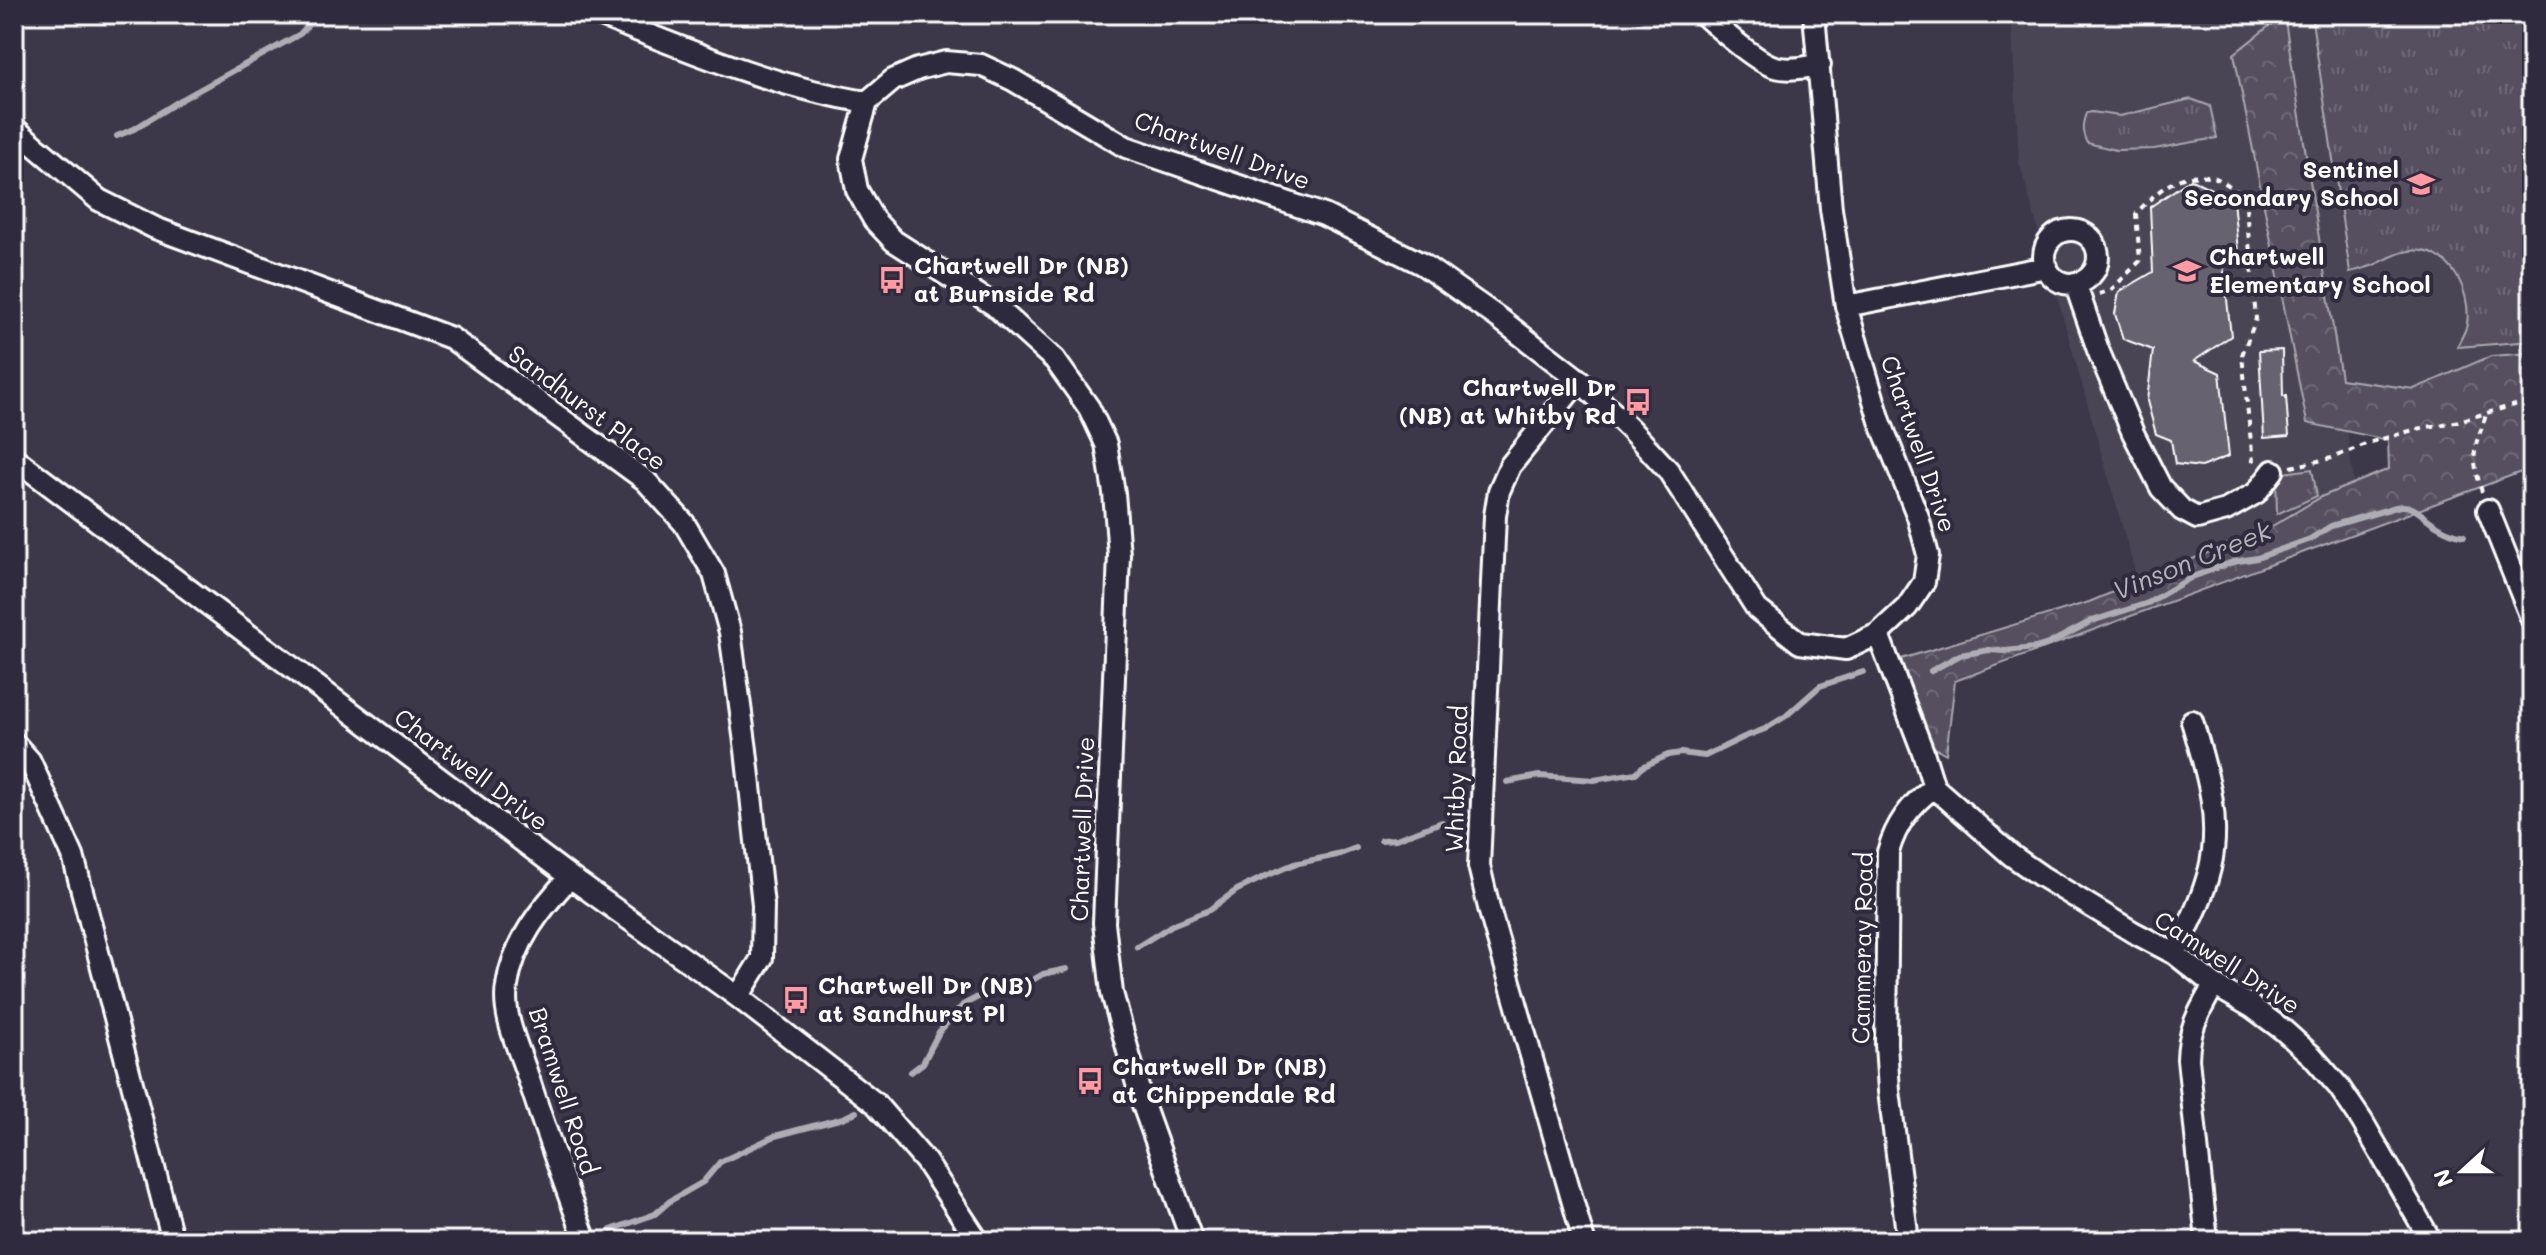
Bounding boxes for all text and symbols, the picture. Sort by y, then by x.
street label: Chartwell Drive [1130,103,1315,196]
place label: Sentinel Secondary School [2184,153,2399,212]
school or university icon: Sentinel Secondary School [2406,169,2436,199]
place label: Chartwell Elementary School [2209,240,2431,299]
place label: Chartwell Dr (NB) at Burnside Rd [914,249,1129,308]
school or university icon: Chartwell Elementary School [2172,256,2202,286]
bus stop icon: Chartwell Dr (NB) at Burnside Rd [877,265,907,295]
street label: Sandhurst Place [503,337,673,476]
street label: Chartwell Drive [1875,351,1964,536]
place label: Chartwell Dr (NB) at Whitby Rd [1399,371,1616,430]
bus stop icon: Chartwell Dr (NB) at Whitby Rd [1623,387,1653,417]
water label: Vinson Creek [2107,512,2277,607]
street label: Chartwell Drive [389,701,555,837]
street label: Whitby Road [1437,705,1474,853]
street label: Chartwell Drive [1063,736,1100,922]
street label: Cammeray Road [1844,852,1879,1044]
street label: Camwell Drive [2149,903,2307,1020]
place label: Chartwell Dr (NB) at Sandhurst Pl [818,969,1033,1028]
bus stop icon: Chartwell Dr (NB) at Sandhurst Pl [781,985,811,1015]
street label: Bramwell Road [523,1003,606,1178]
place label: Chartwell Dr (NB) at Chippendale Rd [1112,1050,1335,1109]
bus stop icon: Chartwell Dr (NB) at Chippendale Rd [1075,1066,1105,1096]
north arrow [2422,1131,2502,1211]
text: N [2426,1165,2459,1191]

